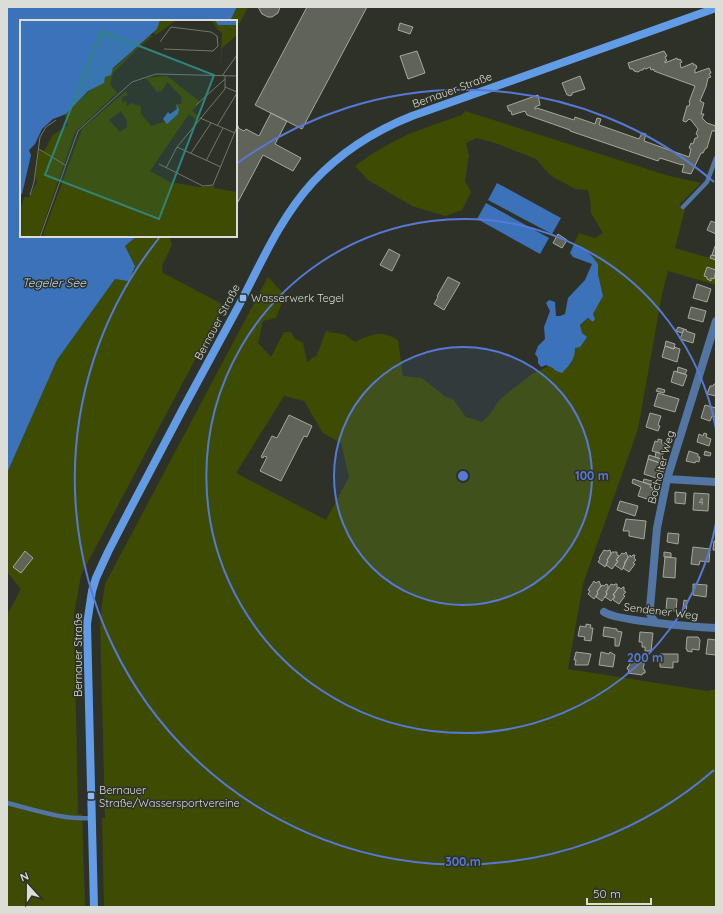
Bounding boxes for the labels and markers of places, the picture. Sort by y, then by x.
place label: Wasserwerk Tegel [251,291,344,305]
marker: Wasserwerk Tegel [238,293,248,303]
centre of rings [456,469,470,483]
place label: Bernauer Straße/Wassersportvereine [99,783,240,810]
marker: Bernauer Straße/Wassersportvereine [86,791,96,801]

